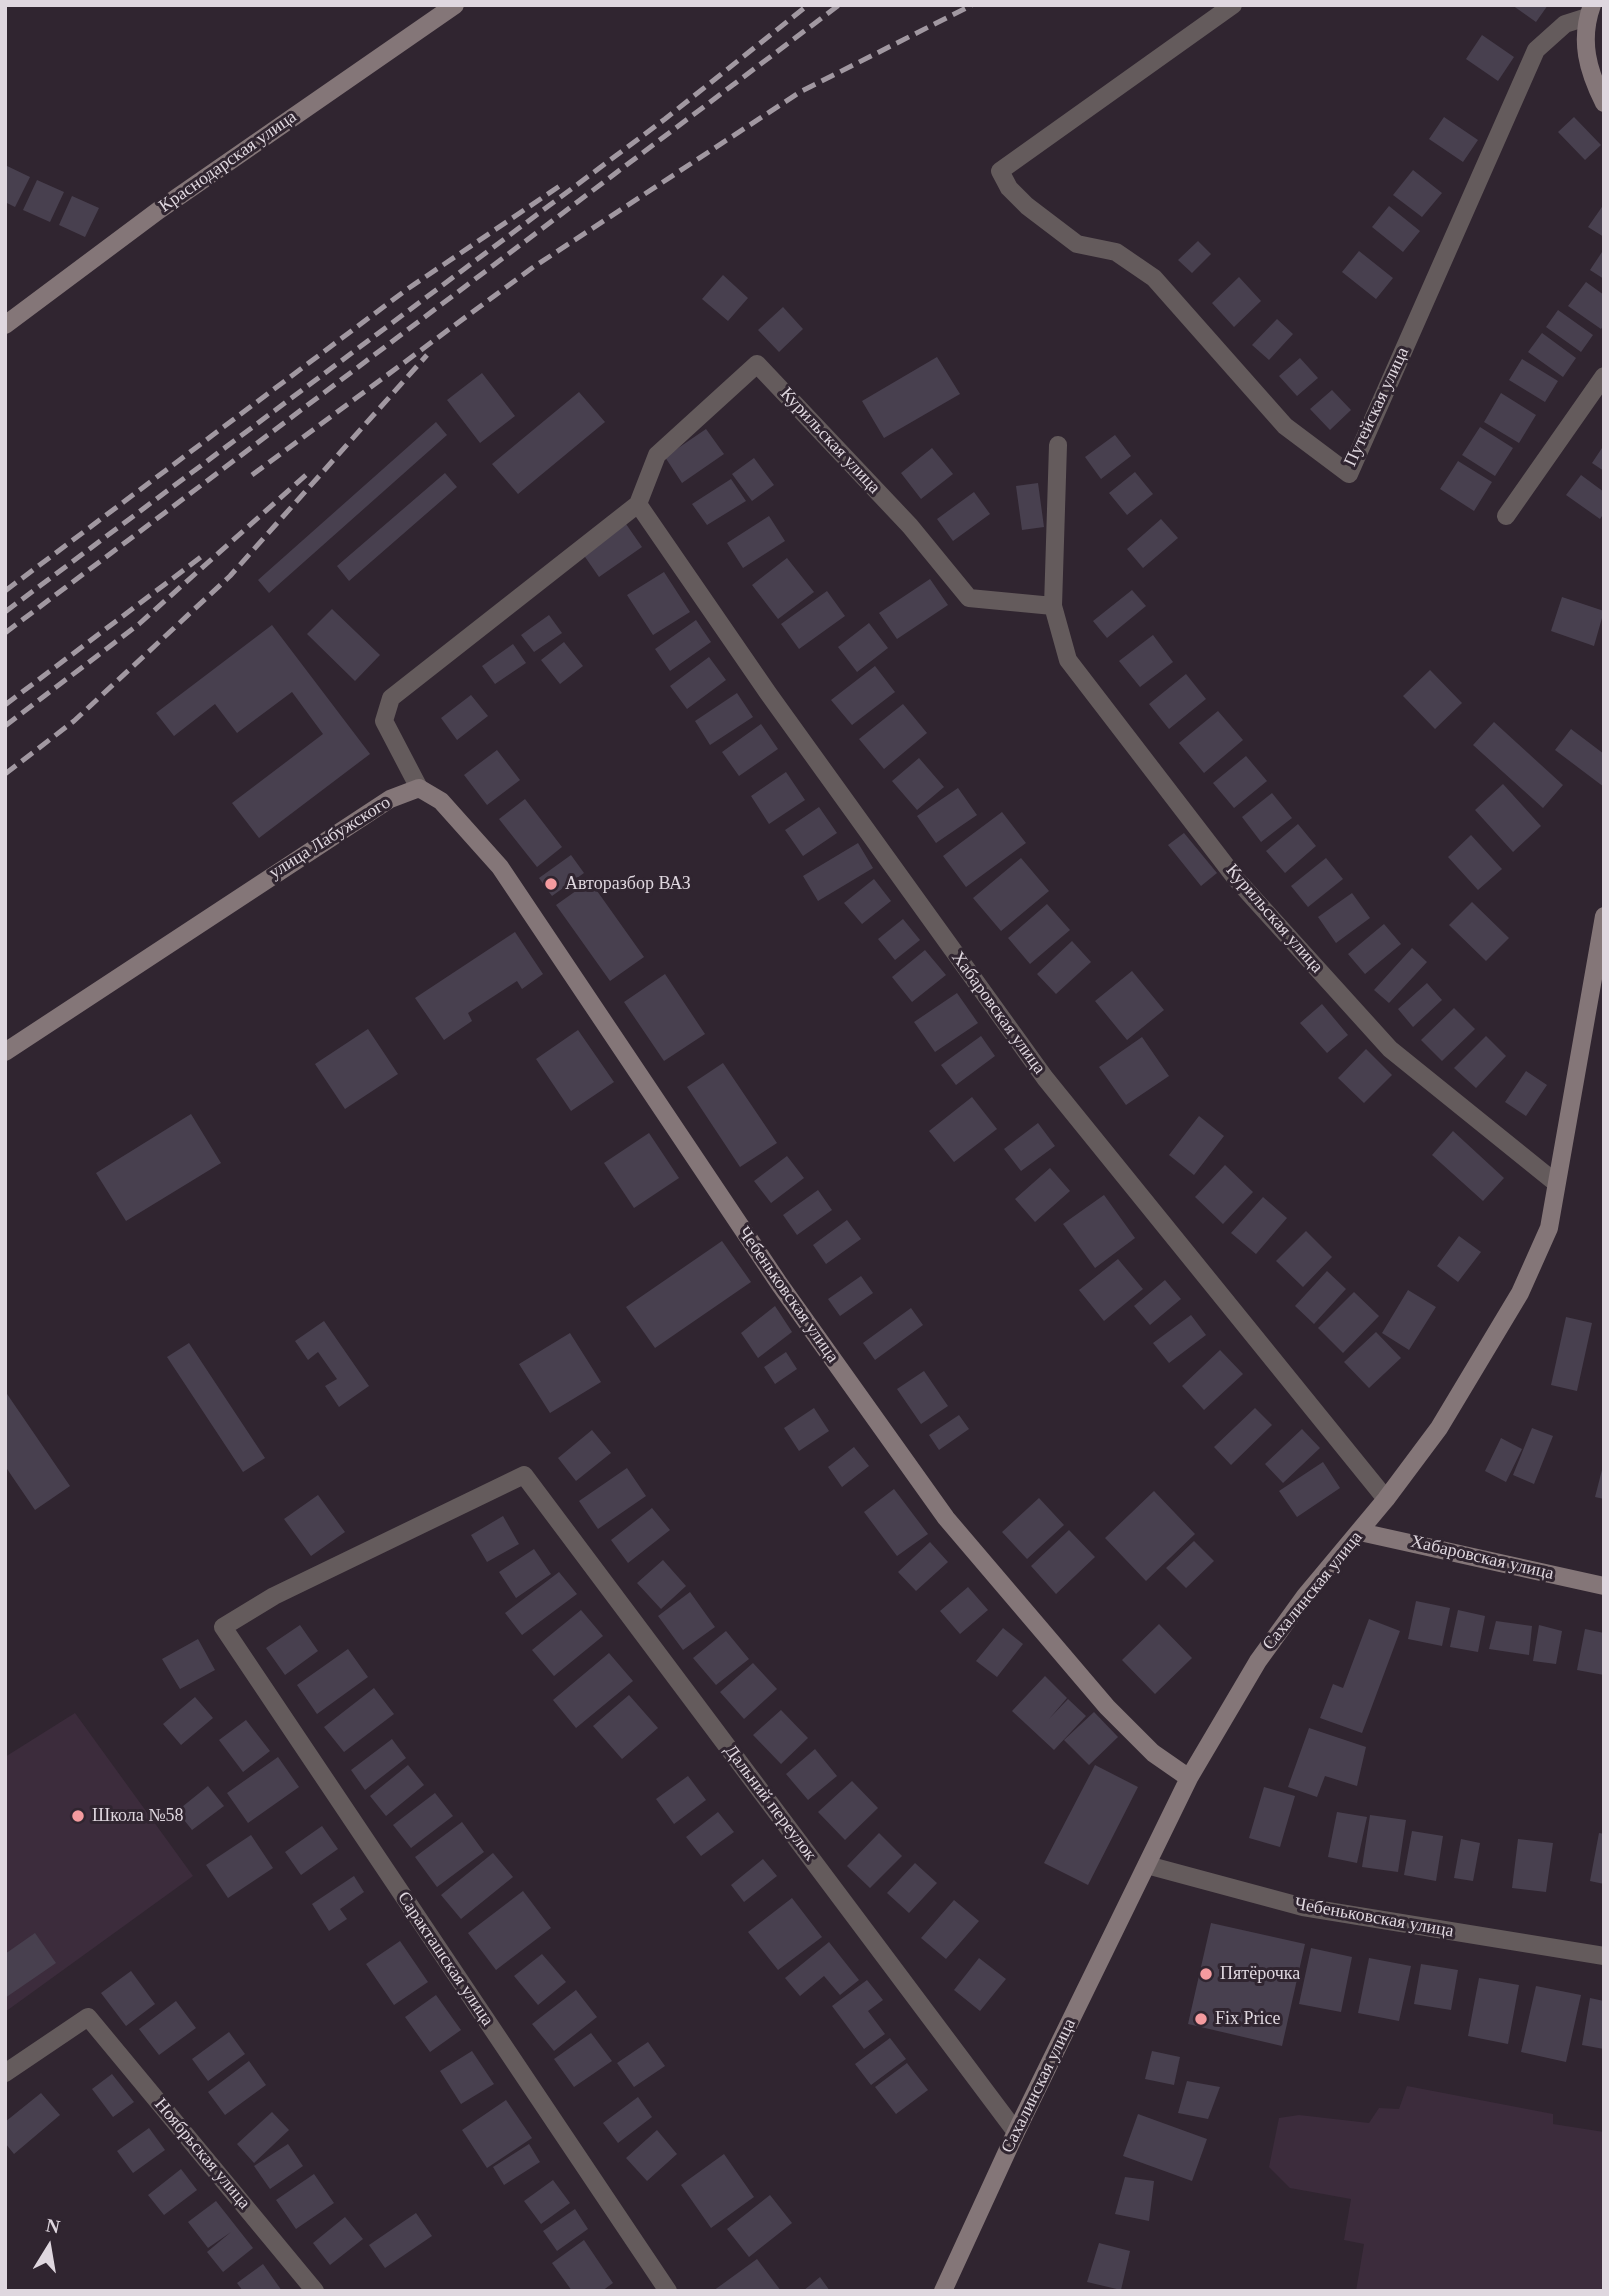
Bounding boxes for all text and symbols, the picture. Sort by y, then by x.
street label: Краснодарская улица [155,106,301,218]
street label: Путейская улица [1340,344,1414,470]
street label: Курильская улица [775,383,885,499]
street label: улица Лабужского [265,792,395,884]
street label: Курильская улица [1221,860,1327,978]
place label: Авторазбор ВАЗ [565,873,691,895]
marker: Авторазбор ВАЗ [543,876,559,892]
street label: Хабаровская улица [946,948,1050,1078]
street label: Чебеньковская улица [733,1223,843,1367]
street label: Сахалинская улица [1258,1527,1368,1655]
street label: Хабаровская улица [1408,1531,1556,1585]
street label: Дальний переулок [719,1741,821,1865]
place label: Школа №58 [92,1805,183,1827]
marker: Школа №58 [70,1808,86,1824]
street label: Саракташская улица [392,1888,498,2030]
street label: Чебеньковская улица [1293,1893,1455,1943]
place label: Пятёрочка [1220,1963,1300,1985]
marker: Пятёрочка [1198,1966,1214,1982]
place label: Fix Price [1215,2008,1280,2030]
marker: Fix Price [1193,2011,1209,2027]
street label: Сахалинская улица [997,2015,1081,2157]
street label: Ноябрьская улица [149,2094,255,2214]
north arrow [14,2212,84,2282]
text: N [44,2214,62,2238]

